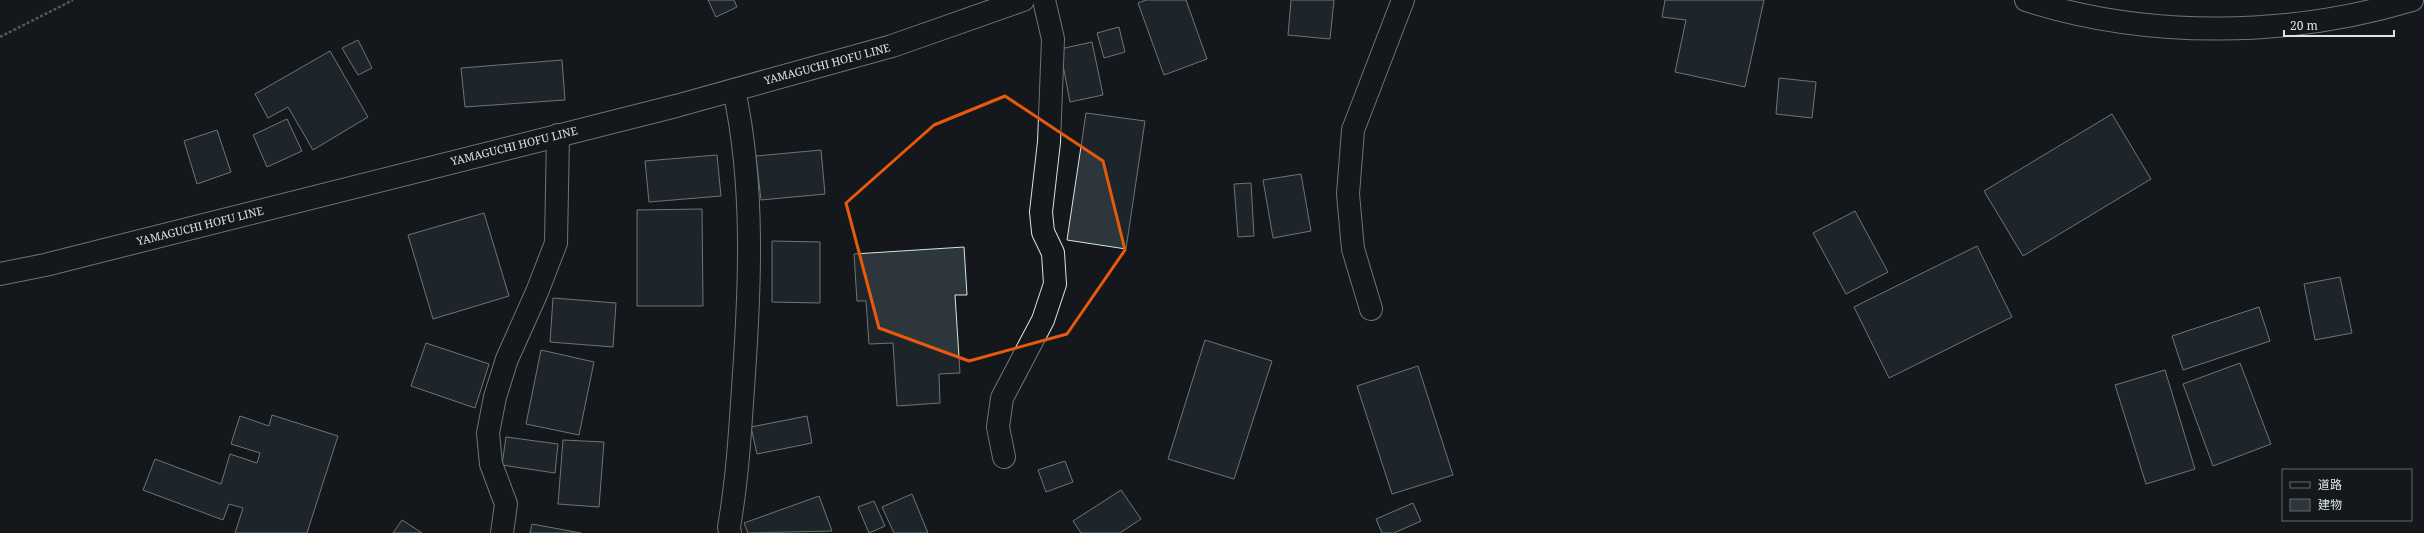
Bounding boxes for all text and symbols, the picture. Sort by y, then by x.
scale bar [2284,12,2394,38]
text: 20 m [2290,17,2318,34]
street label: YAMAGUCHI HOFU LINE [761,39,892,88]
street label: YAMAGUCHI HOFU LINE [448,122,579,169]
street label: YAMAGUCHI HOFU LINE [134,202,265,249]
legend [2282,469,2412,521]
text: 道路 [2318,476,2342,493]
text: 建物 [2318,496,2342,513]

